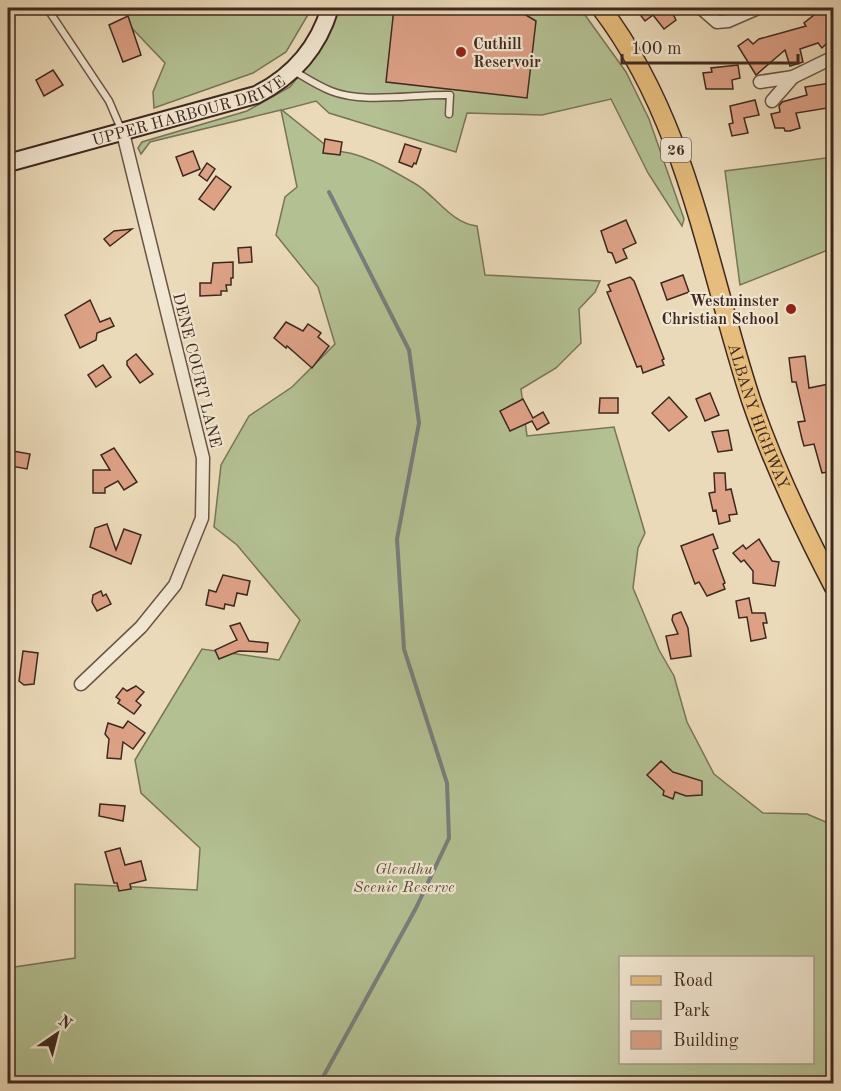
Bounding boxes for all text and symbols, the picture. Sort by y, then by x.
scale bar [622,27,798,65]
place label: Cuthill Reservoir [473,37,541,71]
text: 100 m [631,40,682,58]
marker: Cuthill Reservoir [454,45,468,59]
street label: UPPER HARBOUR DRIVE [91,74,289,150]
road number: 26 [661,138,691,162]
street label: DENE COURT LANE [169,291,223,450]
place label: Westminster Christian School [661,294,779,328]
marker: Westminster Christian School [784,302,798,316]
street label: ALBANY HIGHWAY [724,342,791,492]
park label: Glendhu Scenic Reserve [353,862,455,896]
legend [619,956,814,1064]
text: Road [673,972,713,990]
text: Park [673,1002,710,1020]
north arrow [27,1004,87,1064]
text: N [55,1013,75,1034]
text: Building [673,1032,739,1050]

